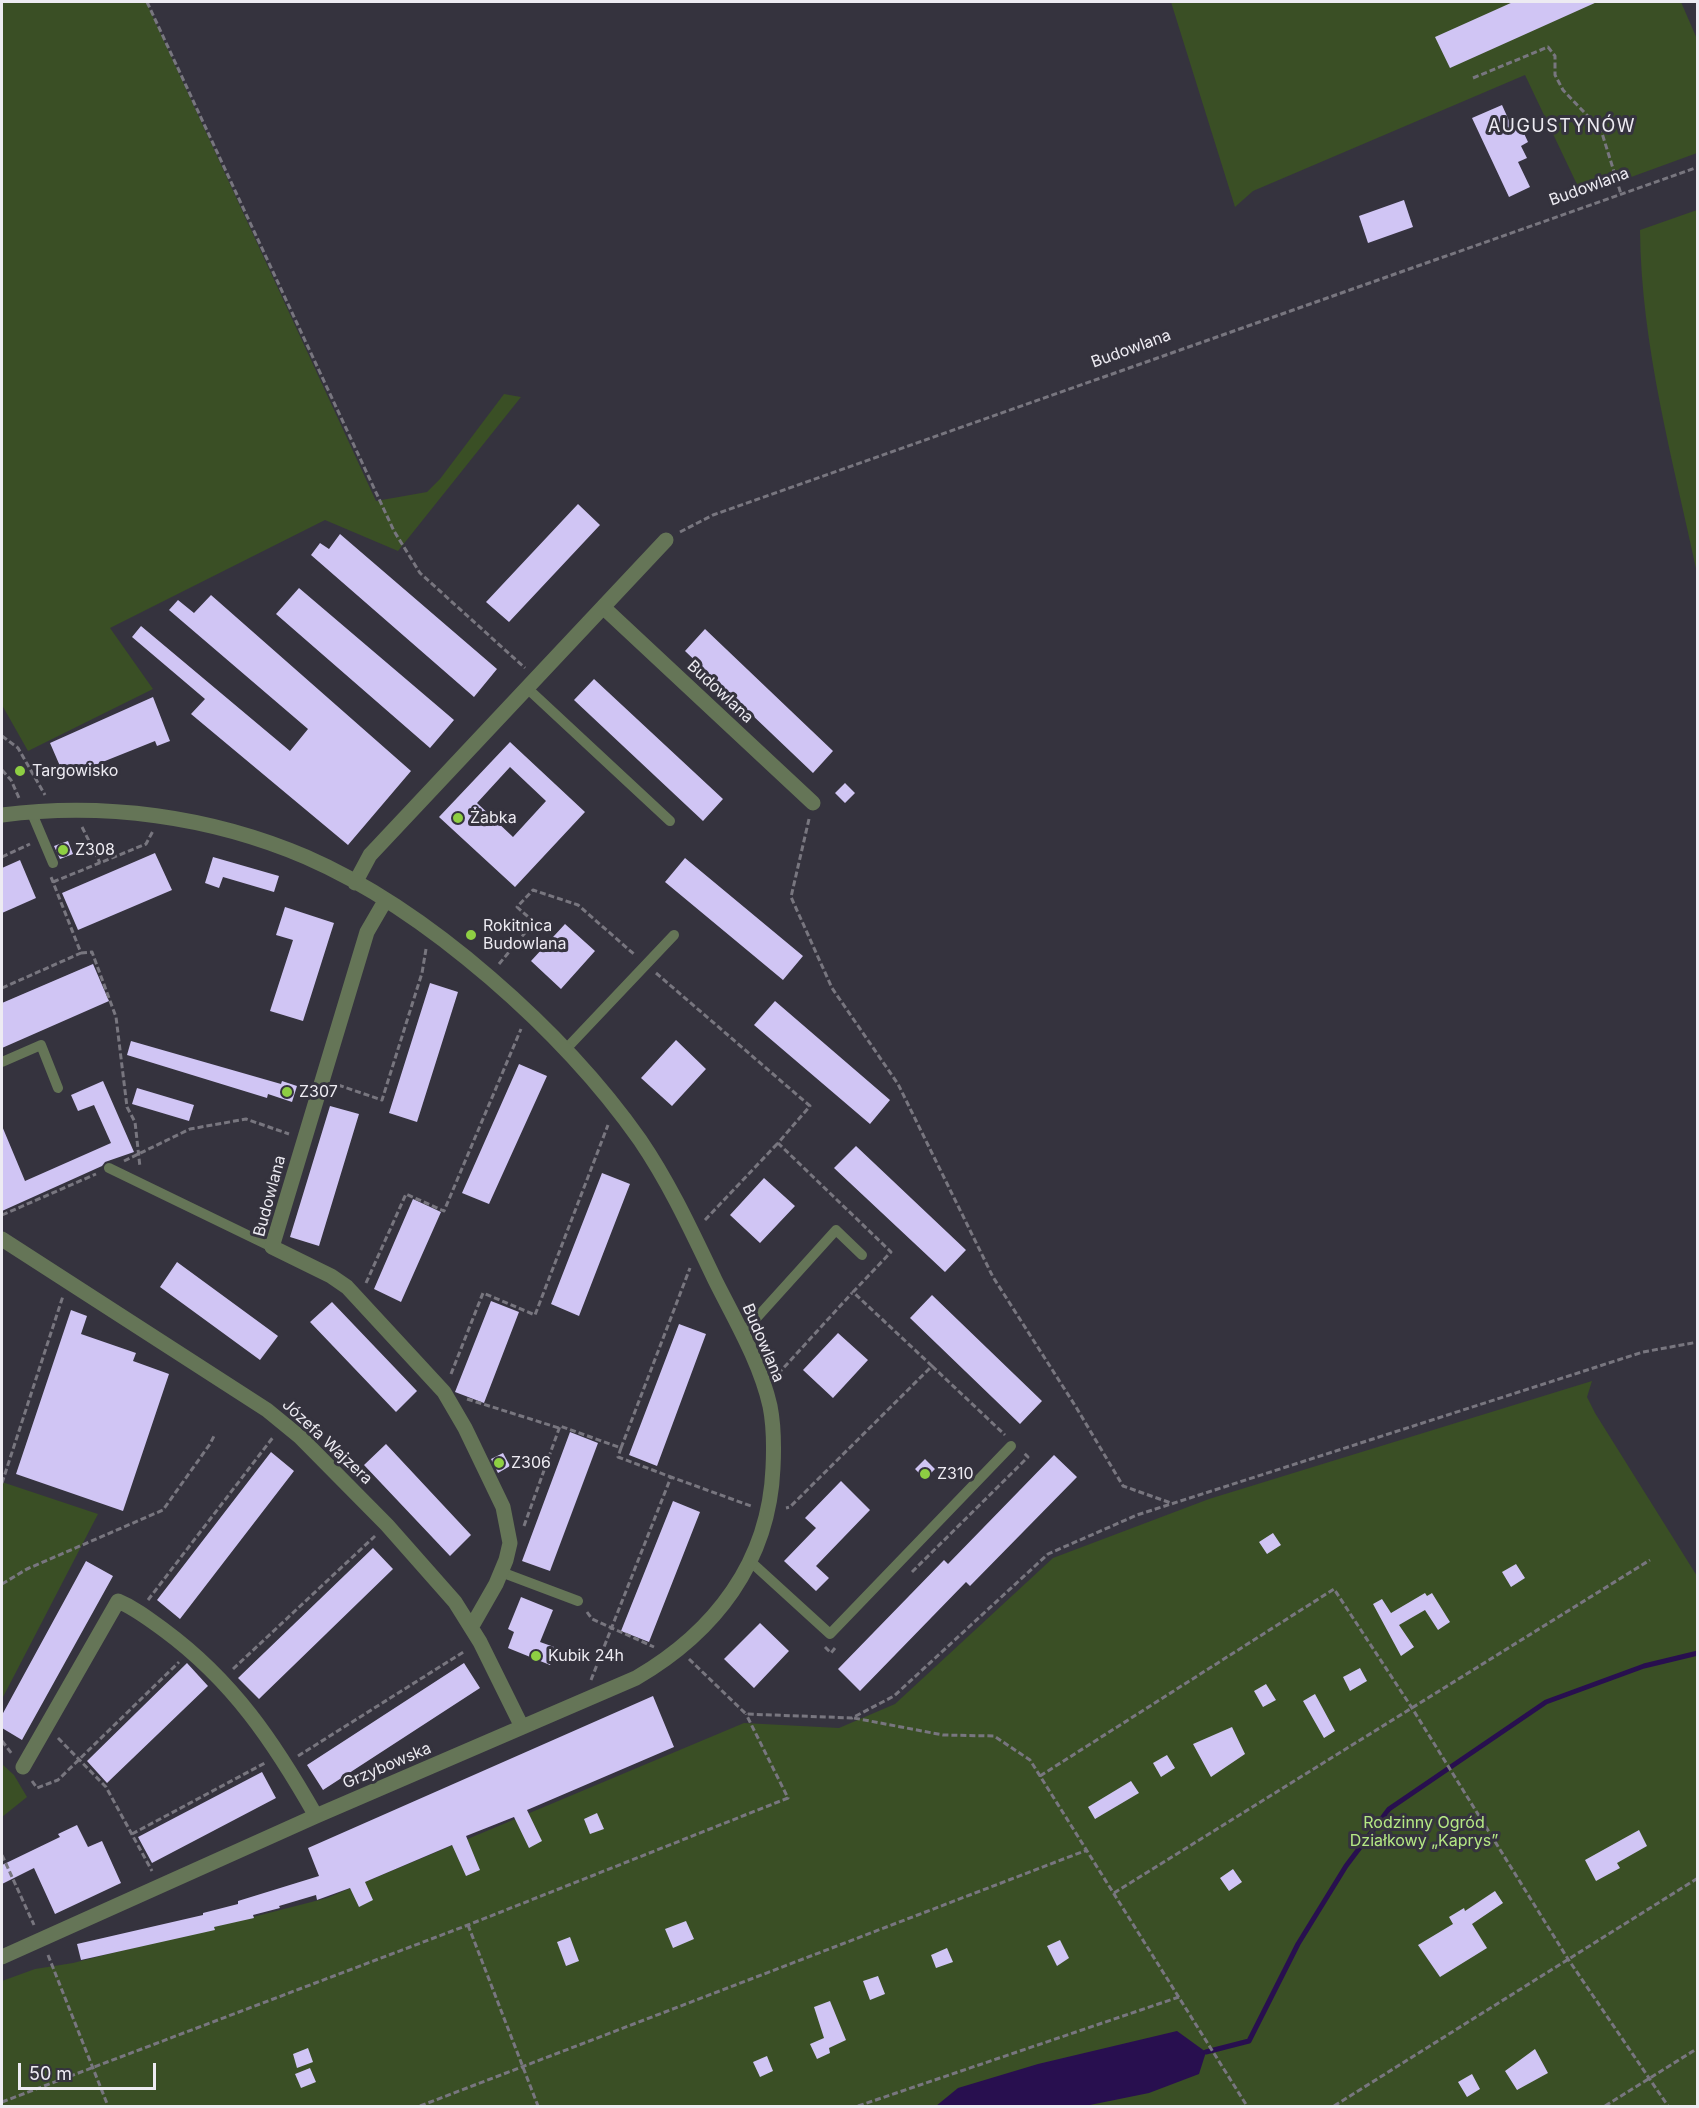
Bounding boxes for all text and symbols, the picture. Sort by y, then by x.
district label: AUGUSTYNÓW [1488,116,1636,138]
street label: Budowlana [1547,164,1631,210]
street label: Budowlana [1089,326,1173,372]
street label: Budowlana [683,657,757,727]
place label: Targowisko [32,761,118,781]
marker: Targowisko [13,764,27,778]
place label: Żabka [470,808,517,828]
marker: Żabka [451,811,465,825]
place label: Z308 [75,840,115,860]
marker: Z308 [56,843,70,857]
place label: Rokitnica Budowlana [483,916,566,954]
marker: Rokitnica Budowlana [464,928,478,942]
place label: Z307 [299,1082,338,1102]
marker: Z307 [280,1085,294,1099]
street label: Budowlana [250,1153,290,1239]
street label: Budowlana [738,1301,788,1385]
street label: Józefa Wajzera [278,1395,376,1489]
place label: Z306 [511,1453,551,1473]
marker: Z306 [492,1456,506,1470]
place label: Z310 [937,1464,974,1484]
marker: Z310 [918,1467,932,1481]
place label: Kubik 24h [548,1646,624,1666]
marker: Kubik 24h [529,1649,543,1663]
street label: Grzybowska [340,1739,434,1793]
park label: Rodzinny Ogród Działkowy „Kaprys” [1350,1813,1498,1851]
scale bar [21,2051,159,2089]
text: 50 m [29,2063,72,2084]

